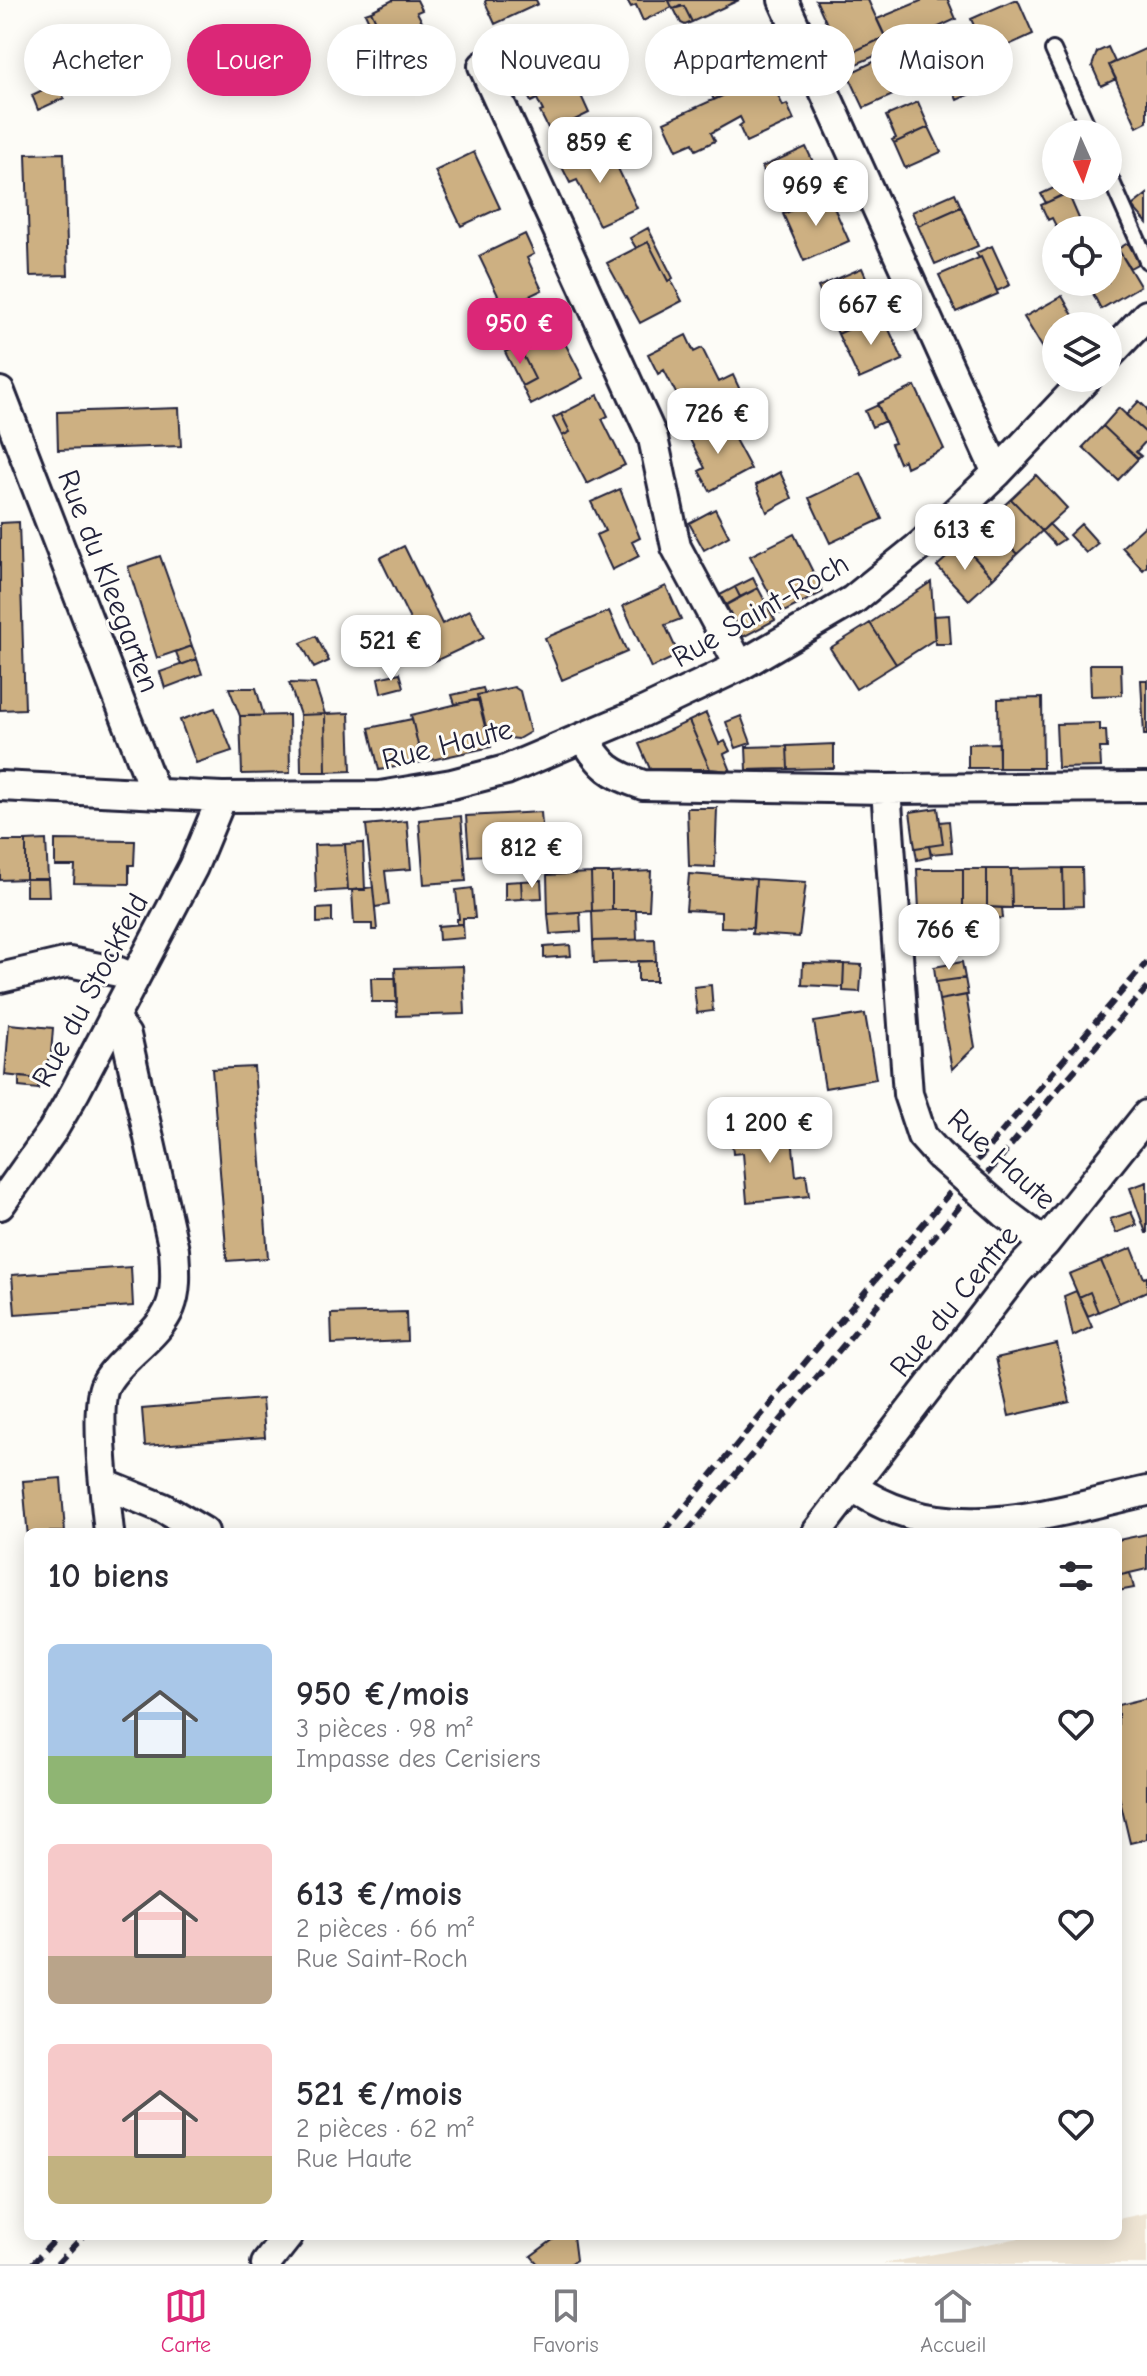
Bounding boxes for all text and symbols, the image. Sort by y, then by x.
chip: Acheter [24,24,171,96]
chip: Louer [187,24,311,96]
chip: Filtres [327,24,456,96]
chip: Nouveau [472,24,629,96]
chip: Appartement [645,24,855,96]
chip: Maison [871,24,1013,96]
pin: 859 € [544,117,656,185]
north arrow [1042,120,1122,200]
map controls [1042,120,1122,392]
text: 859 € [566,128,634,158]
pin: 969 € [760,160,872,228]
text: 969 € [782,171,850,201]
button: locate [1042,216,1122,296]
pin: 667 € [815,279,927,347]
text: 667 € [838,290,904,320]
pin: 950 € [464,298,576,366]
text: 950 € [485,309,555,339]
button: layers [1042,312,1122,392]
pin: 726 € [662,388,774,456]
text: 726 € [685,399,751,429]
street label: Rue du Kleegarten [50,465,167,697]
pin: 613 € [909,504,1021,572]
text: 613 € [933,515,997,545]
street label: Rue Saint-Roch [666,546,855,675]
pin: 521 € [335,615,447,683]
text: 521 € [359,626,423,656]
street label: Rue Haute [378,711,516,778]
pin: 812 € [476,822,588,890]
text: 812 € [500,833,564,863]
street label: Rue du Stockfeld [25,888,156,1093]
pin: 766 € [893,904,1005,972]
text: 766 € [917,915,981,945]
pin: 1 200 € [696,1097,844,1165]
street label: Rue Haute [940,1102,1063,1217]
text: 1 200 € [725,1108,815,1138]
street label: Rue du Centre [883,1219,1026,1384]
icon: filters [1054,1554,1098,1598]
text: 10 biens [48,1556,169,1596]
text: 950 €/mois [296,1674,469,1714]
icon: home [112,1676,208,1772]
icon: heart [1054,1702,1098,1746]
text: 3 pièces · 98 m² [296,1714,473,1744]
text: Impasse des Cerisiers [296,1744,541,1774]
text: 613 €/mois [296,1874,462,1914]
icon: home [112,1876,208,1972]
icon: heart [1054,1902,1098,1946]
text: 2 pièces · 66 m² [296,1914,474,1944]
text: Rue Saint-Roch [296,1944,468,1974]
text: 521 €/mois [296,2074,462,2114]
icon: home [112,2076,208,2172]
icon: heart [1054,2102,1098,2146]
text: 2 pièces · 62 m² [296,2114,474,2144]
text: Rue Haute [296,2144,412,2174]
tab: Carte [161,2284,211,2358]
tab: Favoris [533,2284,599,2358]
tab: Accueil [920,2284,986,2358]

